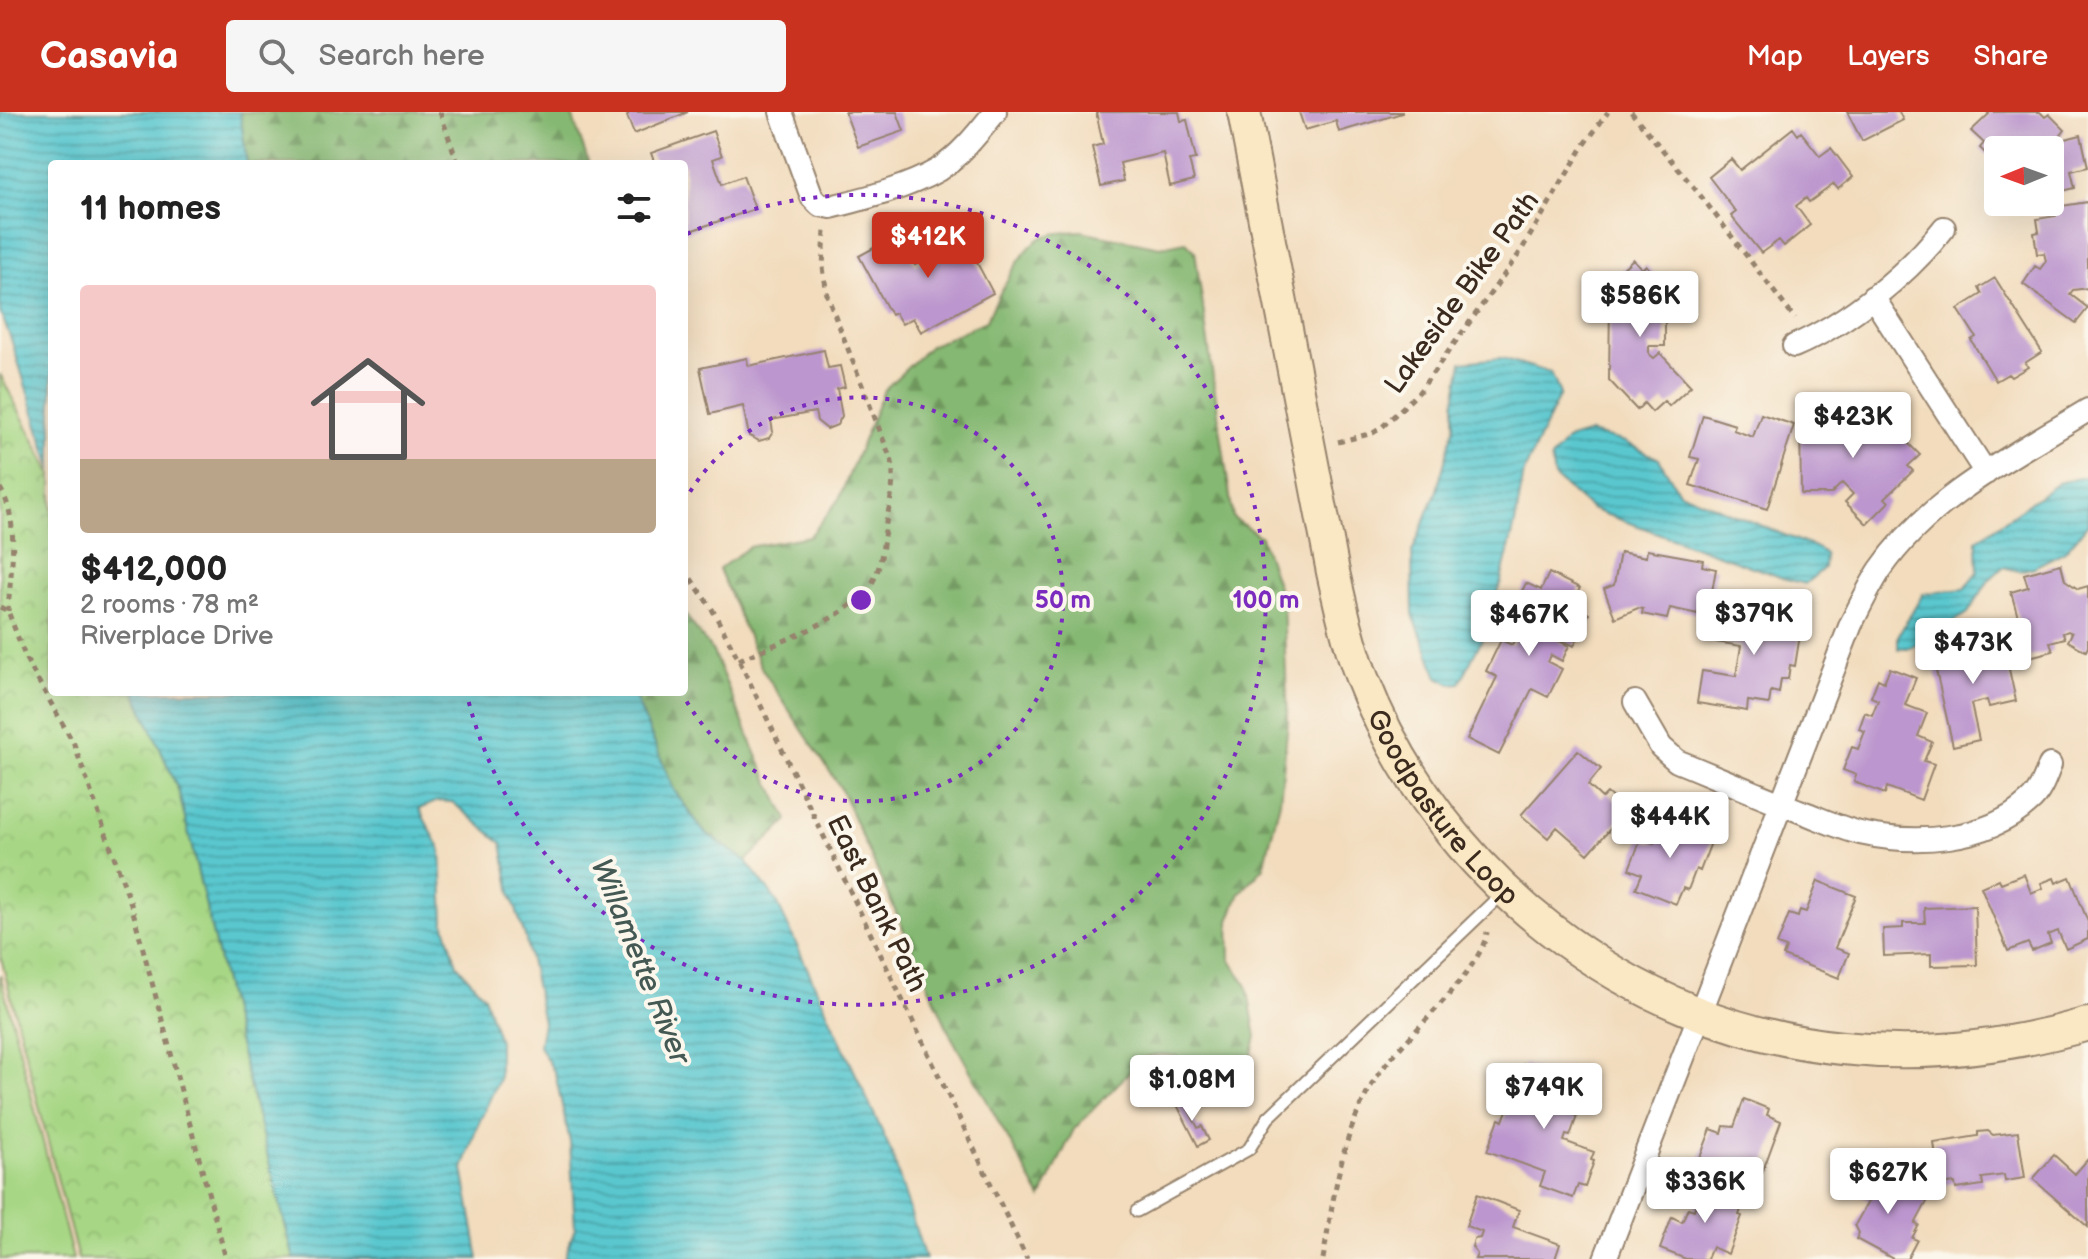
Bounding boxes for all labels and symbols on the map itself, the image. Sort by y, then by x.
north arrow [1984,136,2064,216]
street label: Lakeside Bike Path [1378,186,1546,400]
pin: $412K [872,212,984,280]
pin: $586K [1584,271,1696,339]
pin: $423K [1797,392,1909,460]
centre of rings [847,586,875,614]
text: 50 m [1035,586,1091,615]
text: 100 m [1233,586,1299,615]
pin: $379K [1698,589,1810,657]
pin: $467K [1473,590,1585,658]
pin: $473K [1917,618,2029,686]
street label: Goodpasture Loop [1360,704,1525,913]
pin: $444K [1614,792,1726,860]
street label: East Bank Path [820,810,934,998]
water label: Willamette River [582,853,698,1071]
pin: $1.08M [1127,1055,1257,1123]
pin: $749K [1488,1063,1600,1131]
pin: $627K [1832,1148,1944,1216]
pin: $336K [1649,1157,1761,1225]

